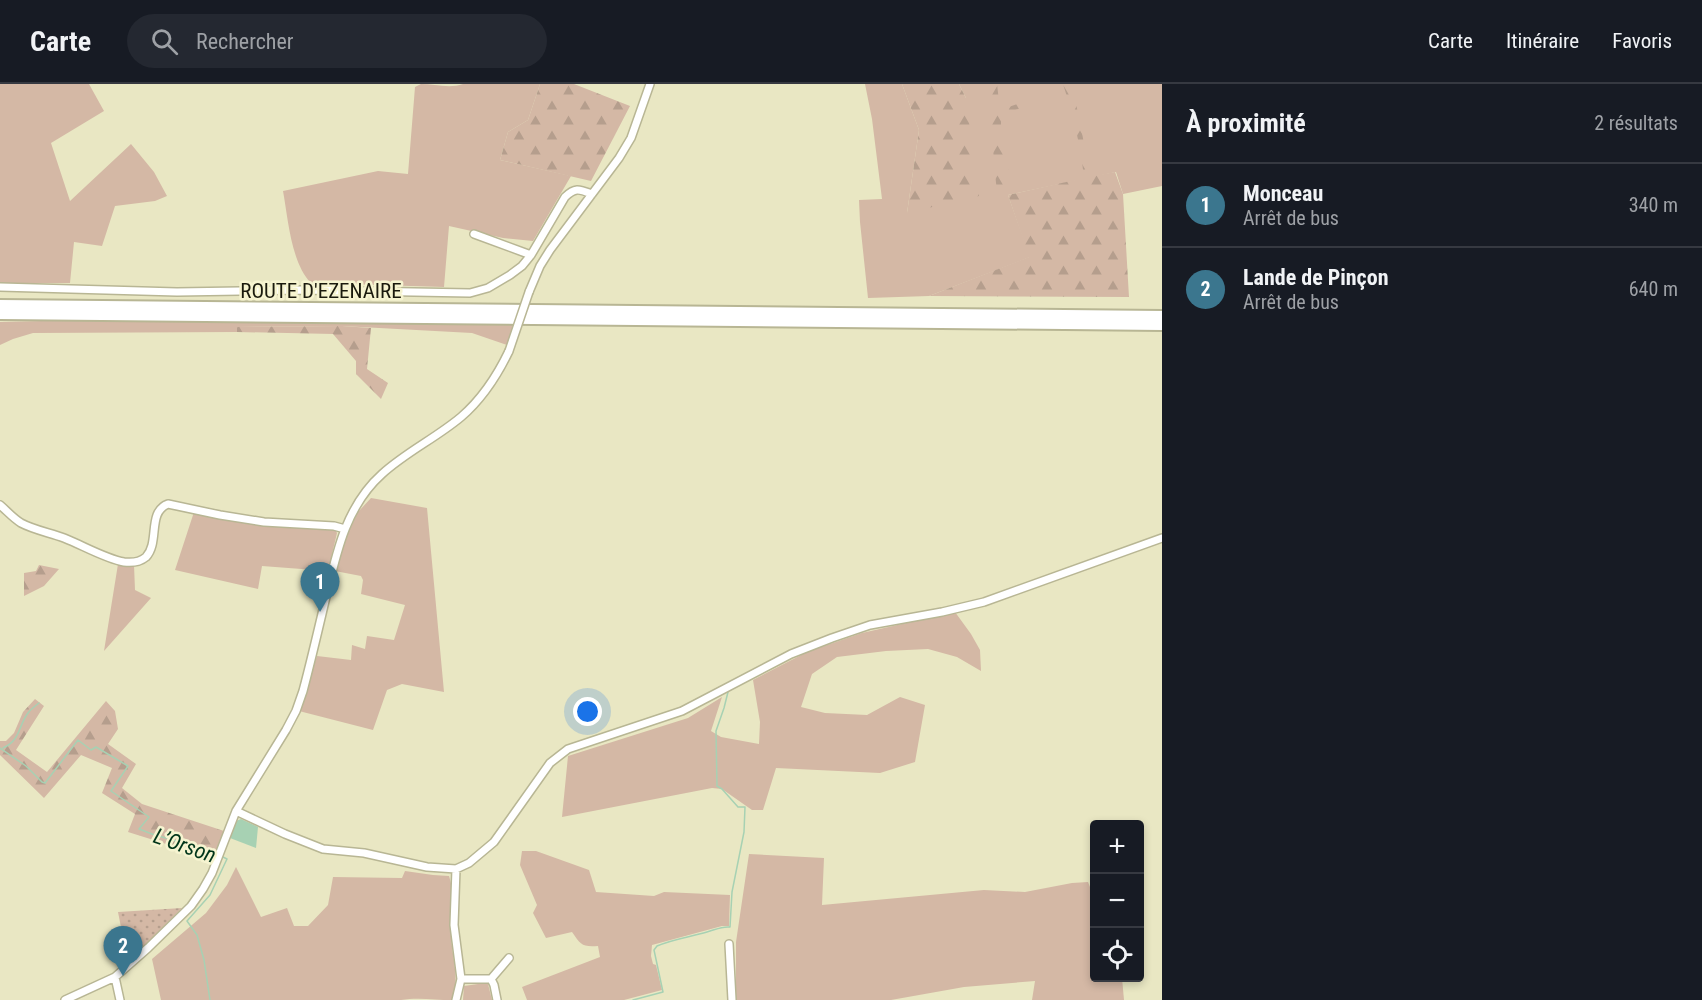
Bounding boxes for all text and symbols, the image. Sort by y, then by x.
search box [127,14,547,68]
text: Carte [30,25,91,58]
icon: search [148,25,181,58]
text: Rechercher [196,29,293,54]
text: Carte [1428,29,1473,53]
text: Itinéraire [1506,29,1579,53]
text: Favoris [1612,29,1672,53]
text: À proximité [1186,108,1306,138]
text: 2 résultats [1594,111,1678,135]
text: Monceau [1243,181,1323,206]
text: 1 [1200,193,1211,217]
text: 340 m [1629,193,1678,217]
text: Arrêt de bus [1243,206,1339,230]
text: Lande de Pinçon [1243,265,1389,290]
text: 2 [1200,277,1211,301]
text: 640 m [1629,277,1678,301]
street label: ROUTE D'EZENAIRE [240,279,402,303]
text: Arrêt de bus [1243,290,1339,314]
pin: 1 [300,562,340,612]
your location [573,697,602,726]
map controls [1090,820,1144,982]
button: + [1090,820,1144,874]
water label: L’Orson [150,823,219,868]
button: − [1090,874,1144,928]
pin: 2 [104,926,142,976]
button: locate [1090,928,1144,982]

